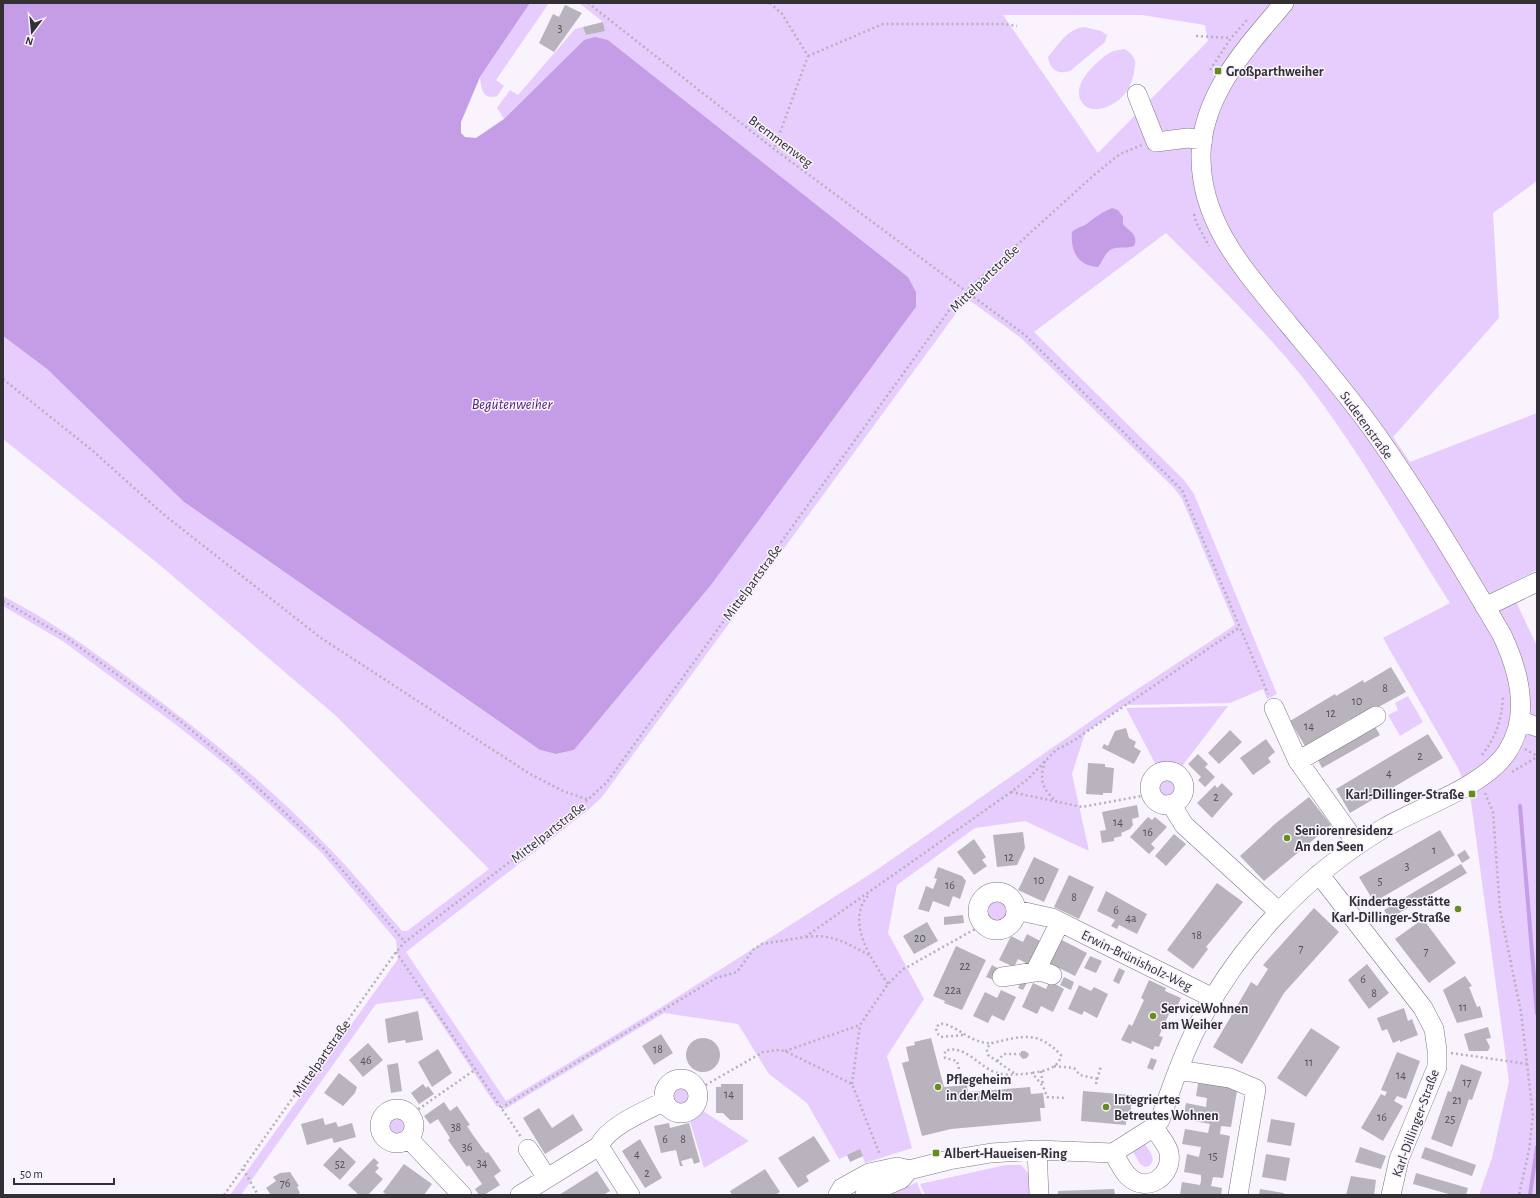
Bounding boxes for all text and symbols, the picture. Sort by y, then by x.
north arrow [12,12,52,52]
house number: 3 [558,22,563,34]
text: N [24,35,35,47]
place label: Großparthweiher [1226,65,1324,79]
marker: Großparthweiher [1213,66,1223,76]
street label: Bremmenweg [746,113,815,170]
street label: Mittelpartstraße [947,242,1022,315]
street label: Sudetenstraße [1337,389,1395,462]
water label: Begütenweiher [472,397,553,412]
street label: Mittelpartstraße [721,542,785,623]
house number: 8 [1382,682,1388,694]
house number: 10 [1352,695,1362,707]
house number: 12 [1326,707,1336,719]
house number: 14 [1304,720,1314,732]
house number: 2 [1417,750,1423,762]
house number: 4 [1386,767,1392,779]
place label: Karl-Dillinger-Straße [1345,788,1464,802]
marker: Karl-Dillinger-Straße [1467,789,1477,799]
house number: 2 [1213,791,1219,803]
street label: Mittelpartstraße [509,799,588,866]
house number: 14 [1113,816,1123,828]
place label: Seniorenresidenz An den Seen [1295,824,1393,854]
house number: 16 [1143,826,1153,838]
marker: Seniorenresidenz An den Seen [1282,833,1292,843]
house number: 1 [1432,844,1436,856]
house number: 12 [1004,851,1014,863]
house number: 3 [1405,860,1410,872]
house number: 10 [1034,874,1044,886]
house number: 5 [1377,875,1383,887]
house number: 16 [945,879,955,891]
house number: 8 [1071,891,1077,903]
place label: Kindertagesstätte Karl-Dillinger-Straße [1331,895,1450,925]
house number: 6 [1113,904,1119,916]
marker: Kindertagesstätte Karl-Dillinger-Straße [1453,904,1463,914]
house number: 4a [1125,912,1137,924]
street label: Erwin-Brünisholz-Weg [1079,928,1194,994]
house number: 18 [1192,929,1202,941]
house number: 20 [914,932,926,944]
house number: 7 [1298,942,1304,954]
house number: 7 [1423,945,1429,957]
house number: 22 [960,960,971,972]
house number: 6 [1360,973,1366,985]
house number: 22a [945,984,962,996]
house number: 8 [1371,987,1377,999]
house number: 11 [1459,1001,1467,1013]
place label: ServiceWohnen am Weiher [1161,1002,1248,1032]
marker: ServiceWohnen am Weiher [1148,1011,1158,1021]
street label: Mittelpartstraße [290,1018,353,1100]
house number: 18 [653,1043,663,1055]
house number: 46 [360,1054,372,1066]
house number: 11 [1305,1056,1313,1068]
street label: Karl-Dillinger-Straße [1390,1068,1442,1179]
house number: 14 [1396,1069,1406,1081]
place label: Pflegeheim in der Melm [946,1073,1013,1103]
house number: 17 [1462,1076,1472,1088]
marker: Pflegeheim in der Melm [933,1082,943,1092]
house number: 14 [724,1088,734,1100]
place label: Integriertes Betreutes Wohnen [1114,1093,1219,1123]
house number: 21 [1452,1094,1462,1106]
marker: Integriertes Betreutes Wohnen [1101,1102,1111,1112]
house number: 16 [1377,1111,1387,1123]
house number: 25 [1445,1113,1455,1125]
house number: 38 [451,1121,462,1133]
house number: 6 [662,1133,668,1145]
house number: 8 [680,1133,686,1145]
house number: 36 [462,1141,473,1153]
place label: Albert-Haueisen-Ring [944,1147,1068,1161]
house number: 4 [634,1148,640,1160]
marker: Albert-Haueisen-Ring [931,1148,941,1158]
house number: 15 [1208,1150,1218,1162]
house number: 34 [477,1157,488,1169]
house number: 52 [335,1158,346,1170]
scale bar [14,1160,114,1186]
house number: 2 [644,1167,650,1179]
text: 50 m [20,1168,43,1180]
house number: 76 [280,1177,291,1189]

